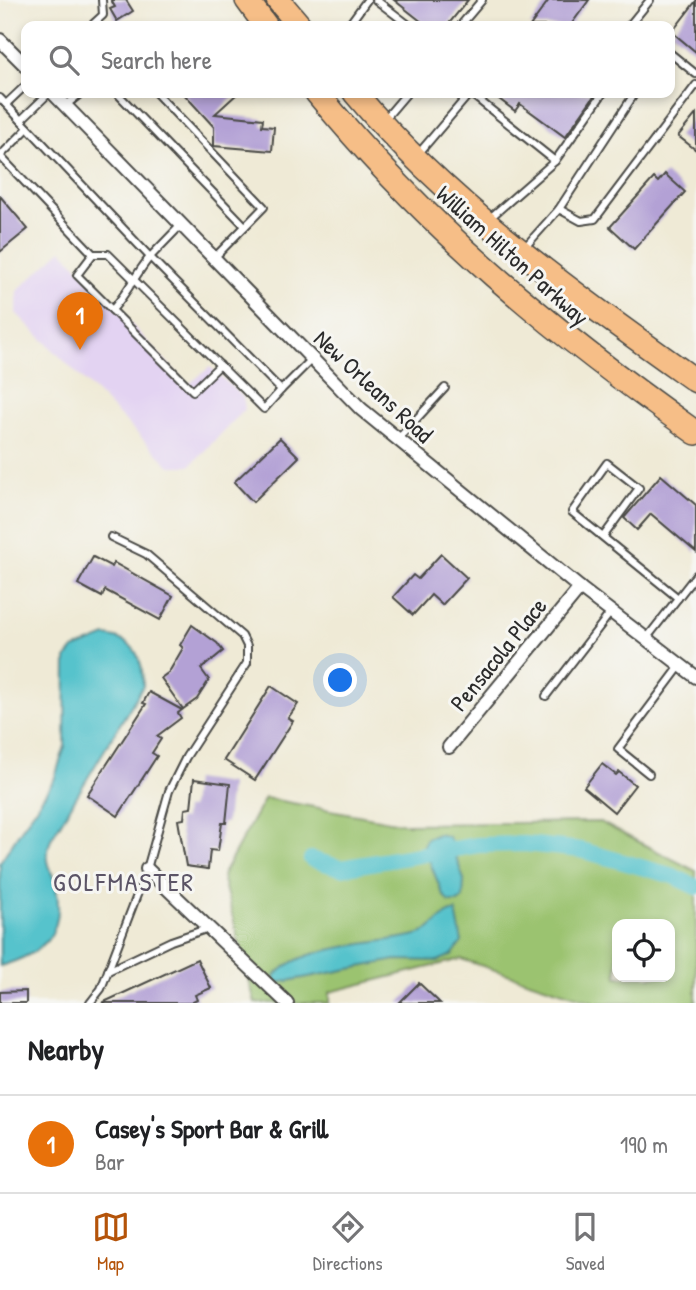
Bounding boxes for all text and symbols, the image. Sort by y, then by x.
search box [21,21,675,98]
icon: search [45,41,83,79]
text: Search here [101,42,212,77]
street label: William Hilton Parkway [430,178,596,332]
pin: 1 [57,292,103,350]
street label: New Orleans Road [308,323,440,449]
street label: Pensacola Place [442,590,554,717]
your location [323,663,357,697]
district label: GOLFMASTER [53,864,195,899]
map controls [612,919,675,982]
button: locate [612,919,675,982]
text: Nearby [28,1029,104,1069]
text: Casey's Sport Bar & Grill [95,1111,328,1146]
text: 1 [47,1129,55,1160]
text: 190 m [620,1129,668,1160]
text: Bar [95,1146,125,1177]
tab: Map [92,1208,130,1276]
tab: Directions [313,1208,383,1276]
tab: Saved [566,1208,604,1276]

